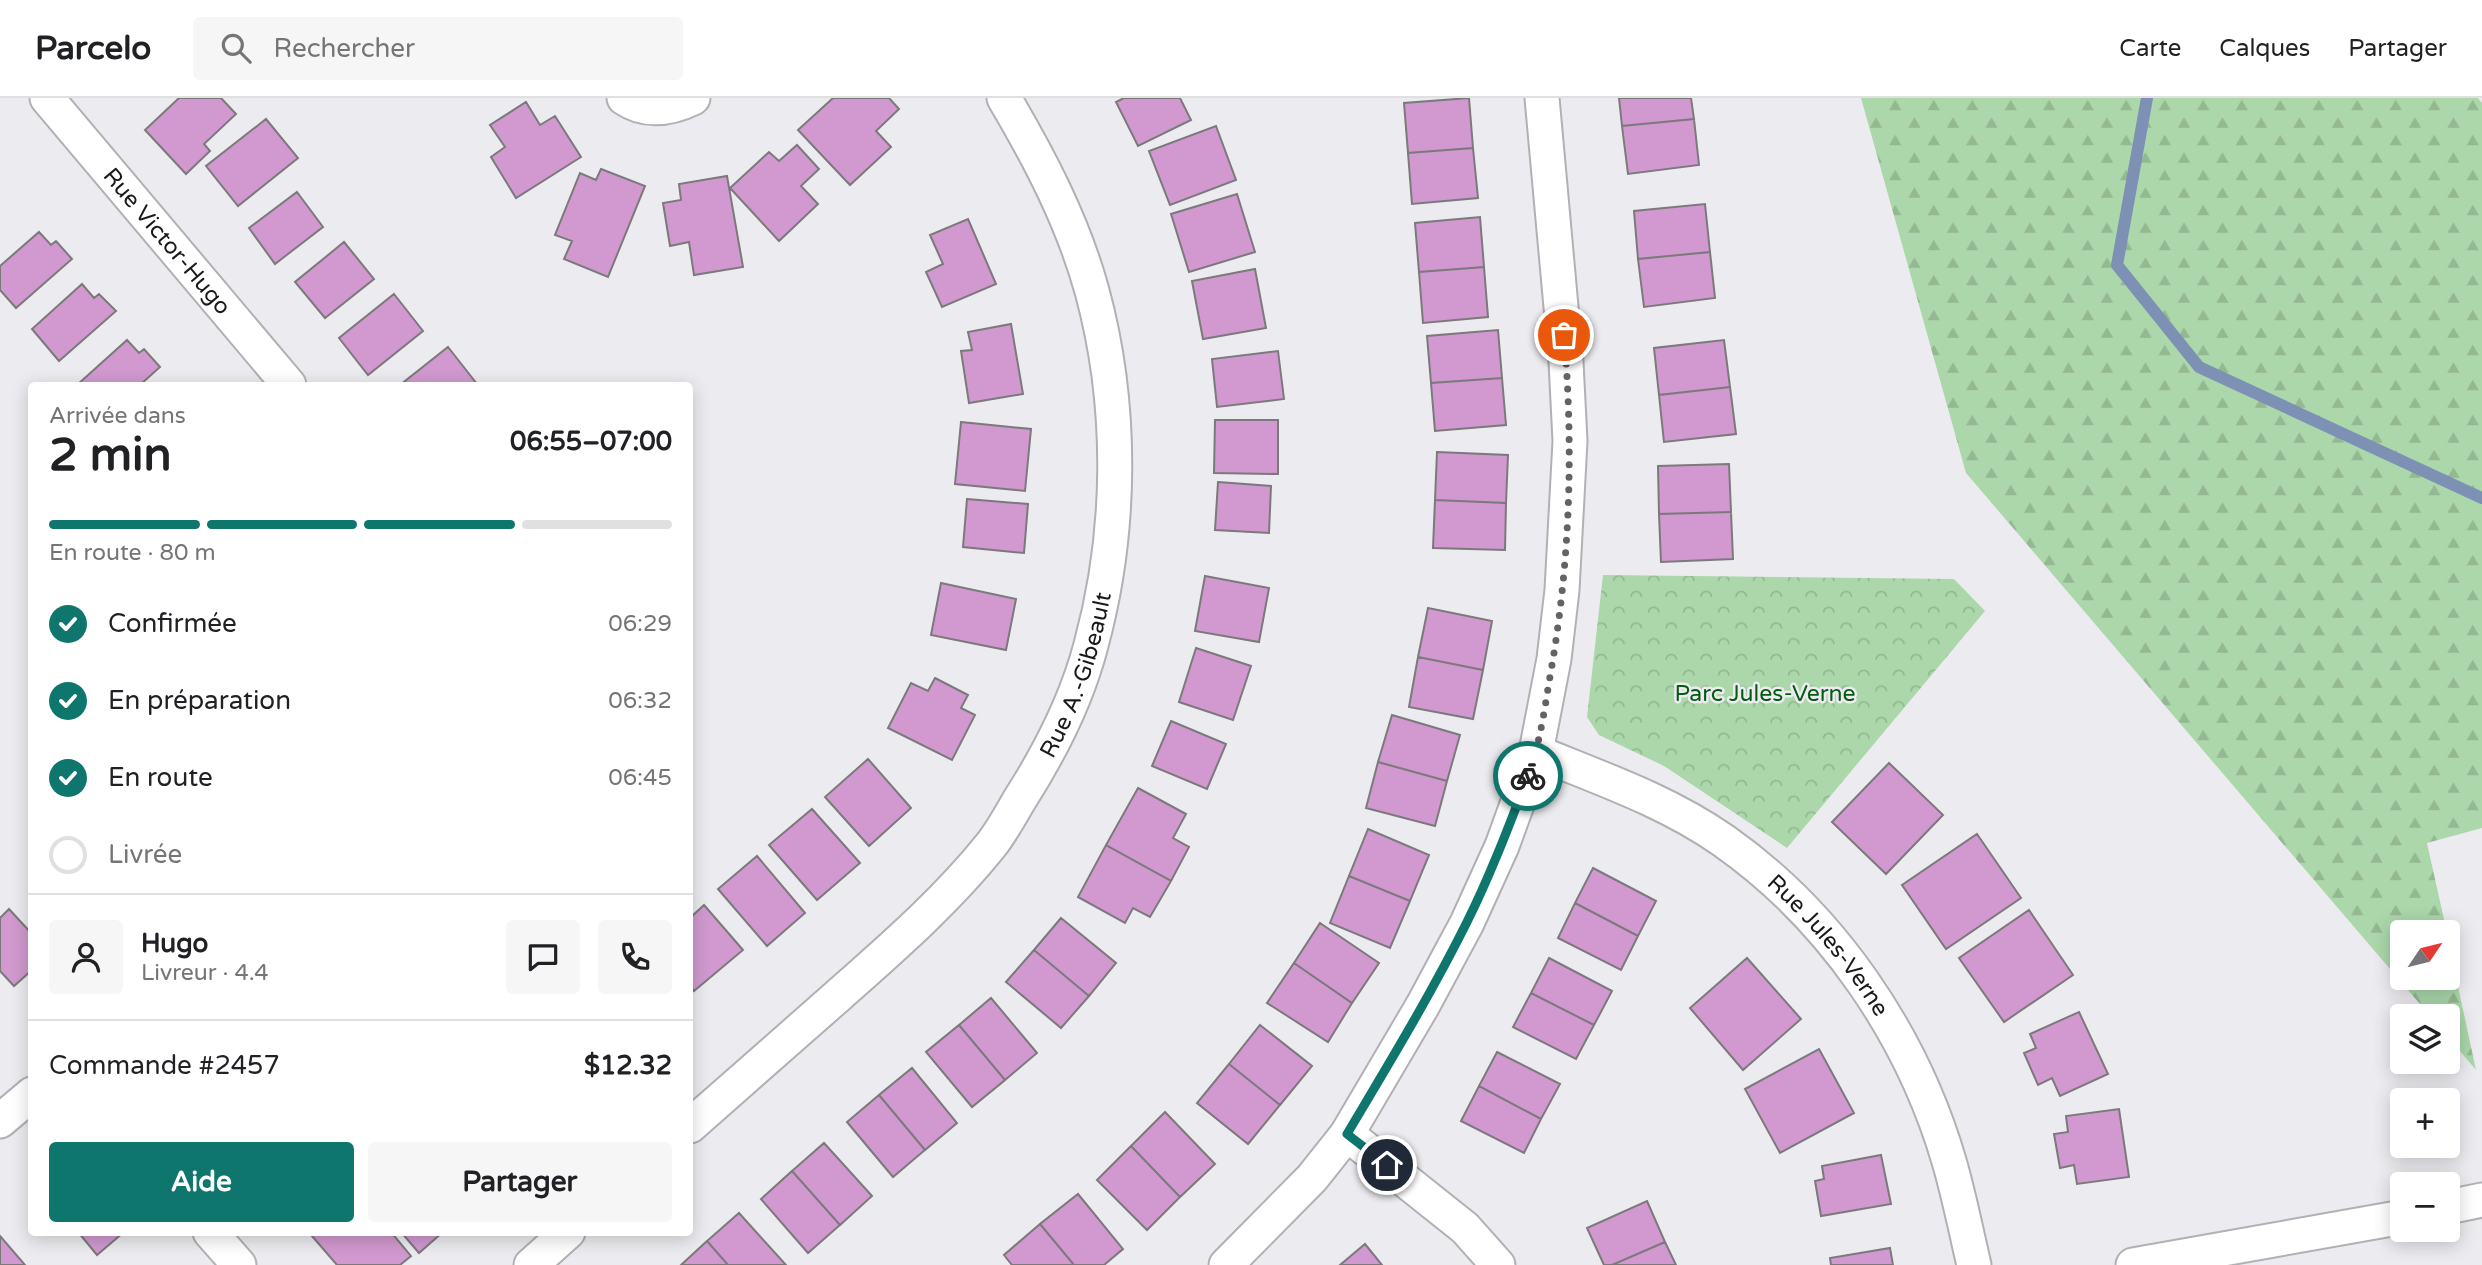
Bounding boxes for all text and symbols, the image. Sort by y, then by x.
search box [193,17,683,80]
text: Parcelo [35,29,151,68]
icon: search [217,29,255,67]
text: Rechercher [273,33,415,64]
text: Carte [2119,34,2181,63]
text: Calques [2219,34,2310,63]
text: Partager [2348,34,2447,63]
street label: Rue Victor-Hugo [97,162,237,321]
pin [1534,305,1594,365]
icon: bag [1545,316,1583,354]
text: Arrivée dans [49,402,186,430]
text: 06:55–07:00 [510,426,672,457]
text: 2 min [49,428,172,483]
text: En route · 80 m [49,539,216,567]
street label: Rue A.-Gibeault [1034,590,1118,763]
icon: check [49,605,87,643]
text: Confirmée [108,608,237,639]
text: 06:29 [608,610,672,638]
park label: Parc Jules-Verne [1674,680,1856,708]
icon: check [49,682,87,720]
text: En préparation [108,685,291,716]
text: 06:32 [608,687,672,715]
courier [1493,741,1563,811]
icon: bike [1509,757,1547,795]
icon: check [49,759,87,797]
text: En route [108,762,213,793]
text: 06:45 [608,764,672,792]
text: Livrée [108,839,182,870]
street label: Rue Jules-Verne [1761,869,1895,1021]
button: person [49,920,123,994]
button: chat [506,920,580,994]
button: phone [598,920,672,994]
north arrow [2390,920,2460,990]
map controls [2390,920,2460,1242]
text: Hugo [141,928,208,959]
text: Livreur · 4.4 [141,959,269,987]
button: layers [2390,1004,2460,1074]
text: Commande #2457 [49,1050,280,1081]
text: $12.32 [584,1050,672,1081]
button: + [2390,1088,2460,1158]
pin [1357,1135,1417,1195]
button: Aide [49,1142,354,1222]
button: Partager [368,1142,672,1222]
icon: home [1368,1146,1406,1184]
button: − [2390,1172,2460,1242]

